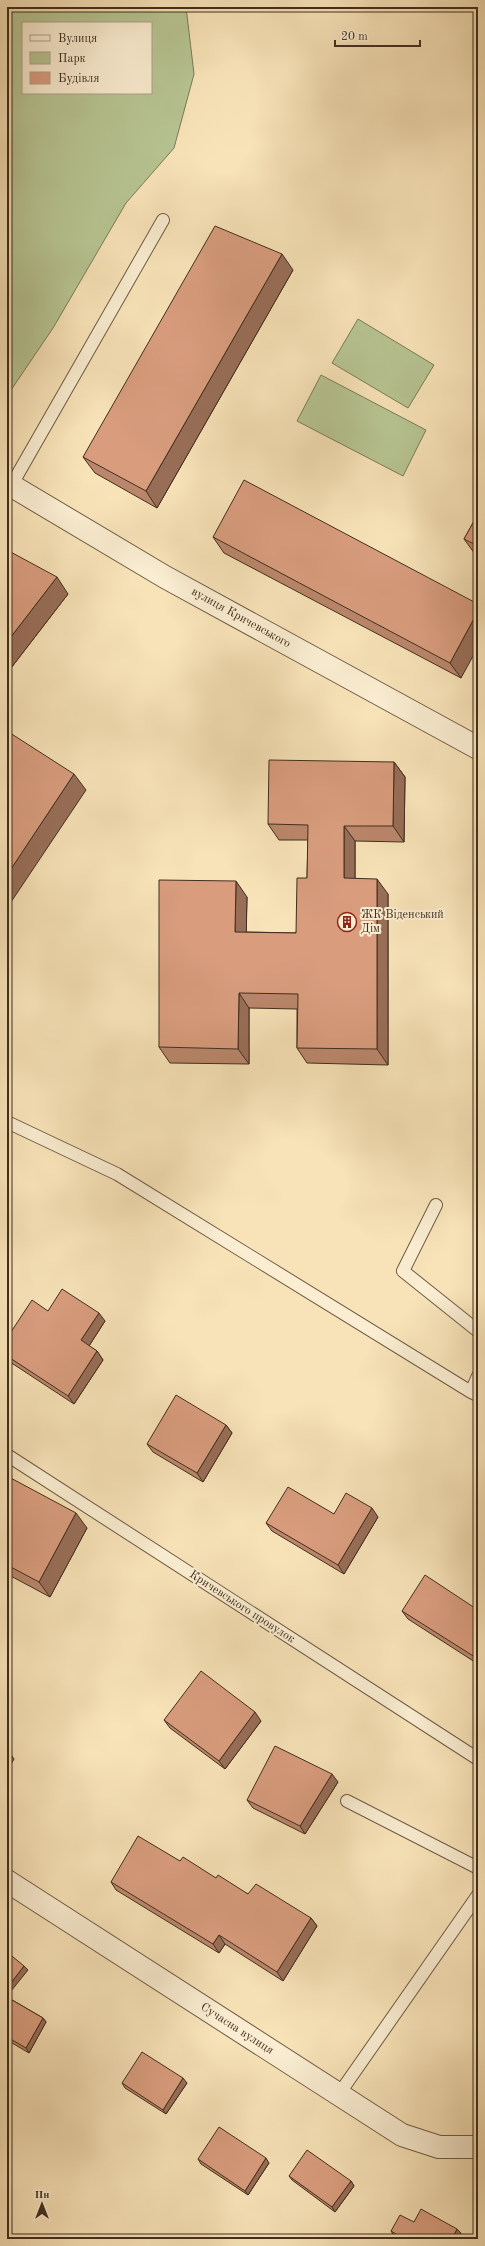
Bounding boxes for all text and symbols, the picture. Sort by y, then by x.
legend [22,22,152,94]
scale bar [335,22,420,48]
text: 20 m [341,31,368,43]
text: Вулиця [58,33,97,45]
text: Парк [58,53,86,65]
text: Будівля [58,72,100,85]
street label: вулиця Кричевського [189,586,293,650]
place label: ЖК Віденський Дім [361,908,444,935]
building icon: ЖК Віденський Дім [336,911,358,933]
street label: Кричевського провулок [187,1568,297,1646]
street label: Сучасна вулиця [198,2001,276,2057]
north arrow [22,2184,62,2224]
text: Пн [34,2190,50,2201]

